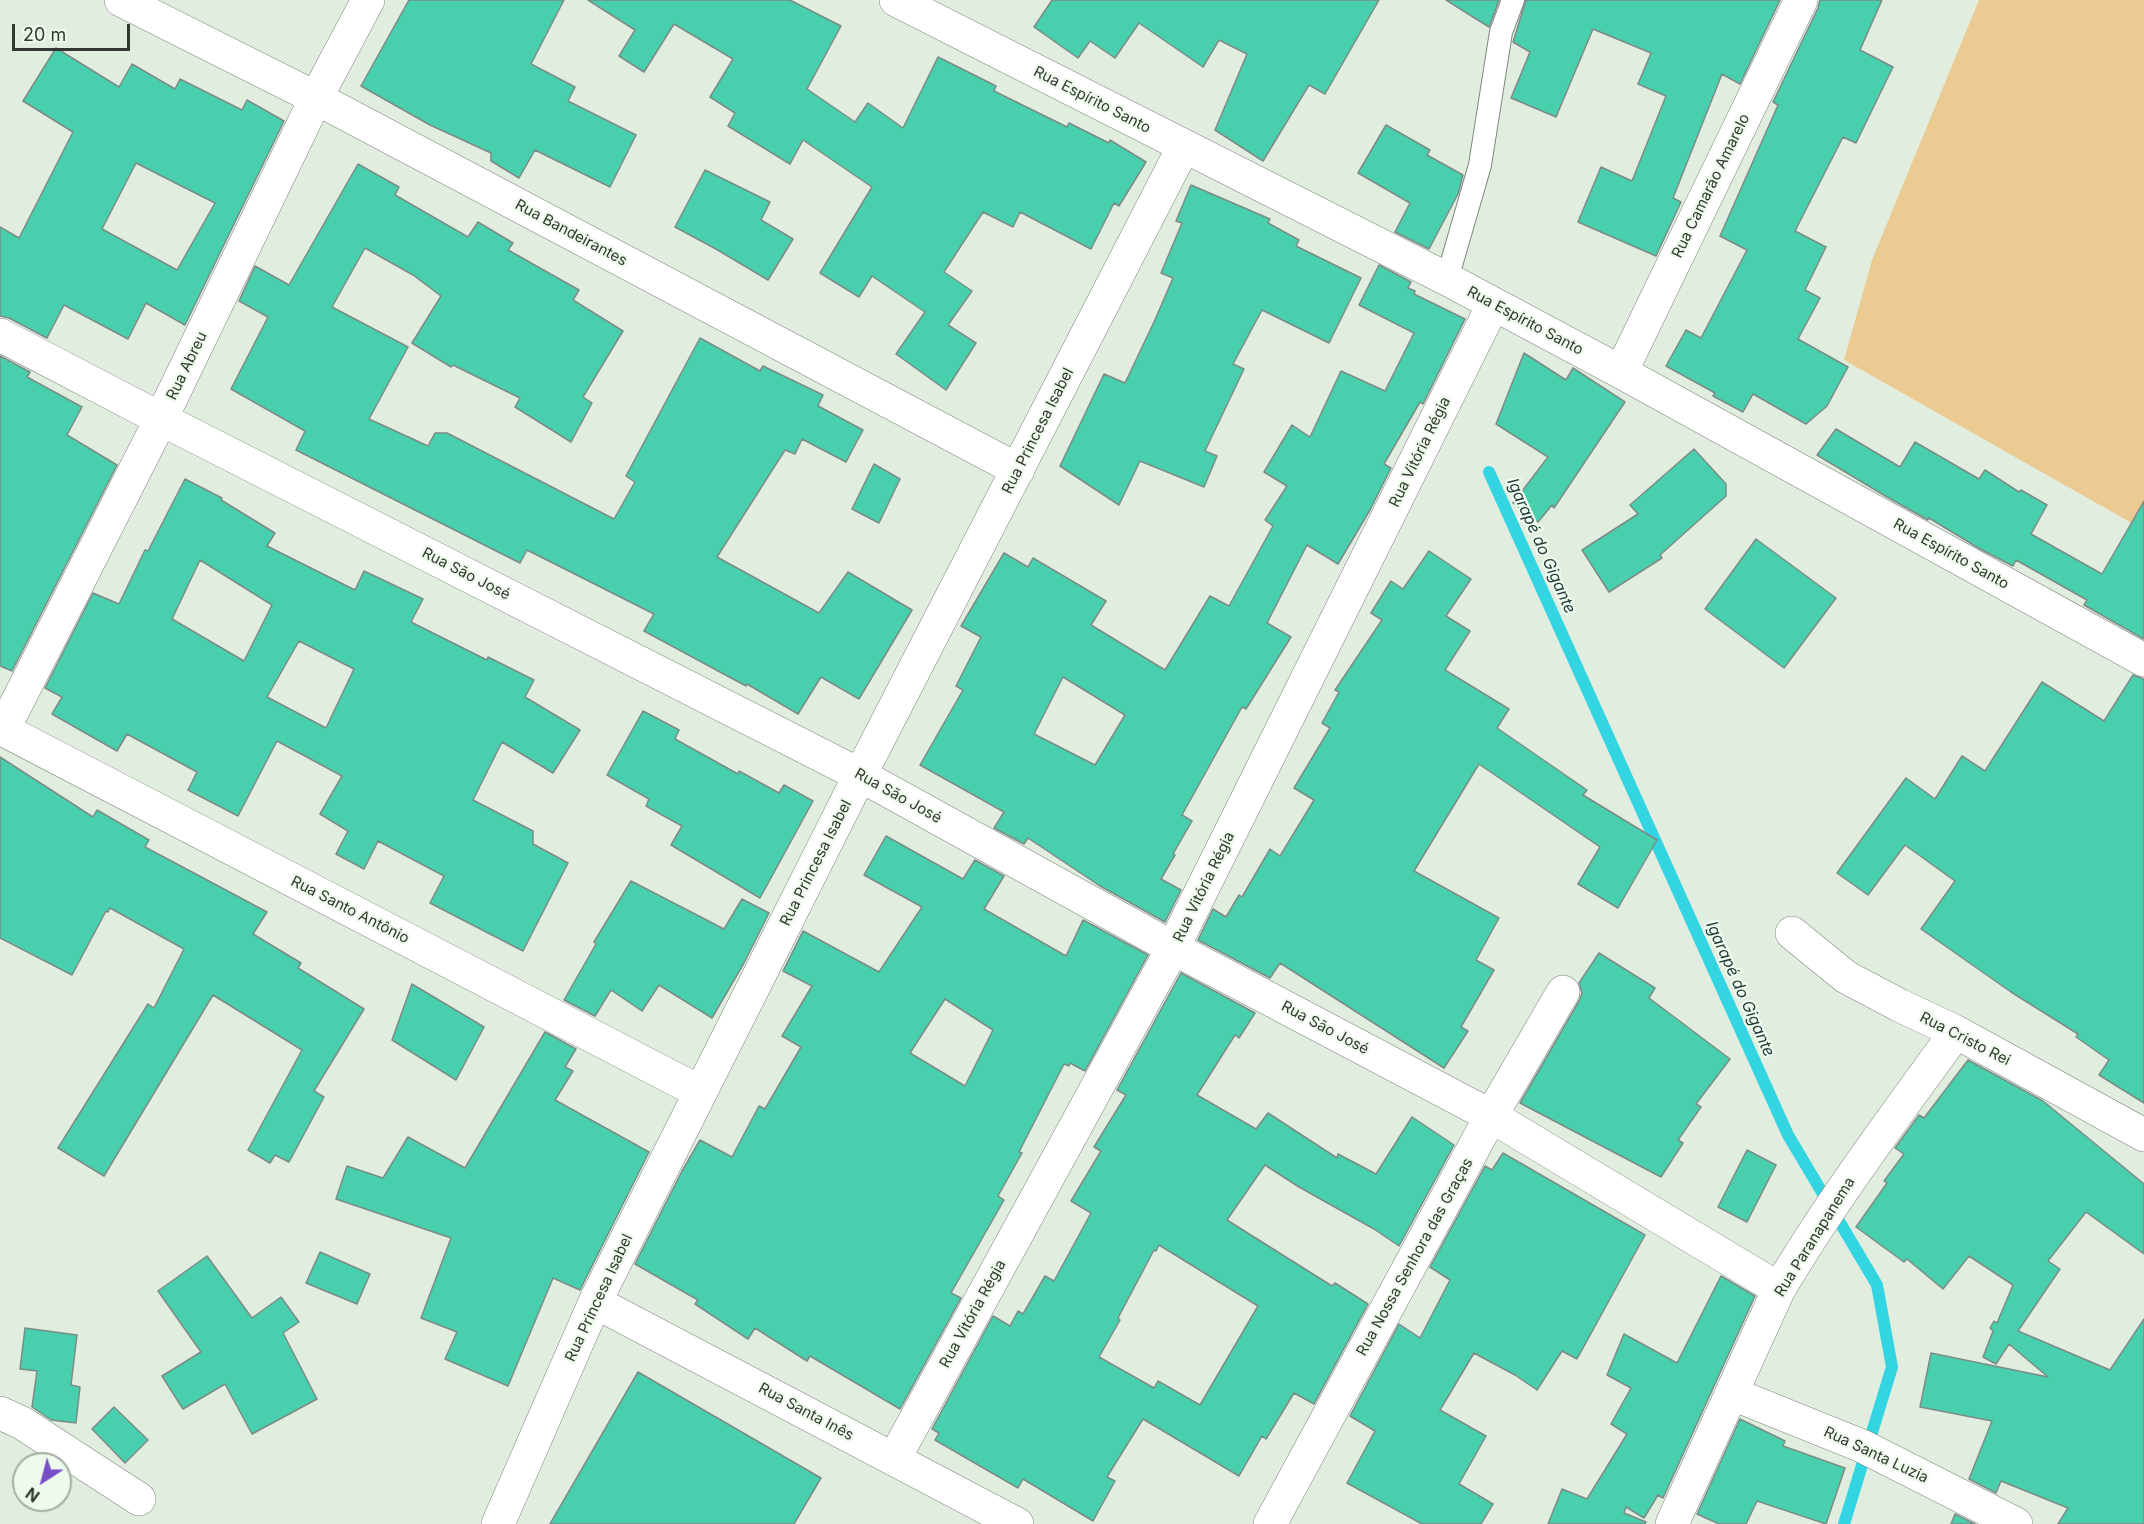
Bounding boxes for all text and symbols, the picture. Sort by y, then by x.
scale bar [15,12,134,50]
text: 20 m [23,24,66,45]
street label: Rua Espírito Santo [1030,63,1154,137]
street label: Rua Camarão Amarelo [1668,111,1754,261]
street label: Rua Bandeirantes [512,196,630,270]
street label: Rua Espírito Santo [1464,283,1586,359]
street label: Rua Abreu [163,329,211,403]
street label: Rua Princesa Isabel [998,365,1078,497]
street label: Rua Vitória Régia [1386,394,1454,510]
water label: Igarapé do Gigante [1503,475,1579,617]
street label: Rua Espírito Santo [1890,515,2012,593]
street label: Rua São José [419,544,513,604]
street label: Rua São José [851,765,945,827]
street label: Rua Princesa Isabel [776,797,856,929]
street label: Rua Vitória Régia [1170,829,1238,945]
street label: Rua Santo Antônio [288,872,412,948]
water label: Igarapé do Gigante [1702,918,1778,1060]
street label: Rua São José [1278,997,1372,1059]
street label: Rua Cristo Rei [1917,1008,2013,1070]
street label: Rua Nossa Senhora das Graças [1353,1155,1477,1359]
street label: Rua Paranapanema [1771,1174,1859,1300]
street label: Rua Princesa Isabel [561,1231,637,1365]
street label: Rua Vitória Régia [936,1257,1010,1371]
street label: Rua Santa Inês [755,1379,857,1445]
street label: Rua Santa Luzia [1821,1423,1931,1487]
north arrow [12,1452,72,1512]
text: N [22,1483,43,1507]

